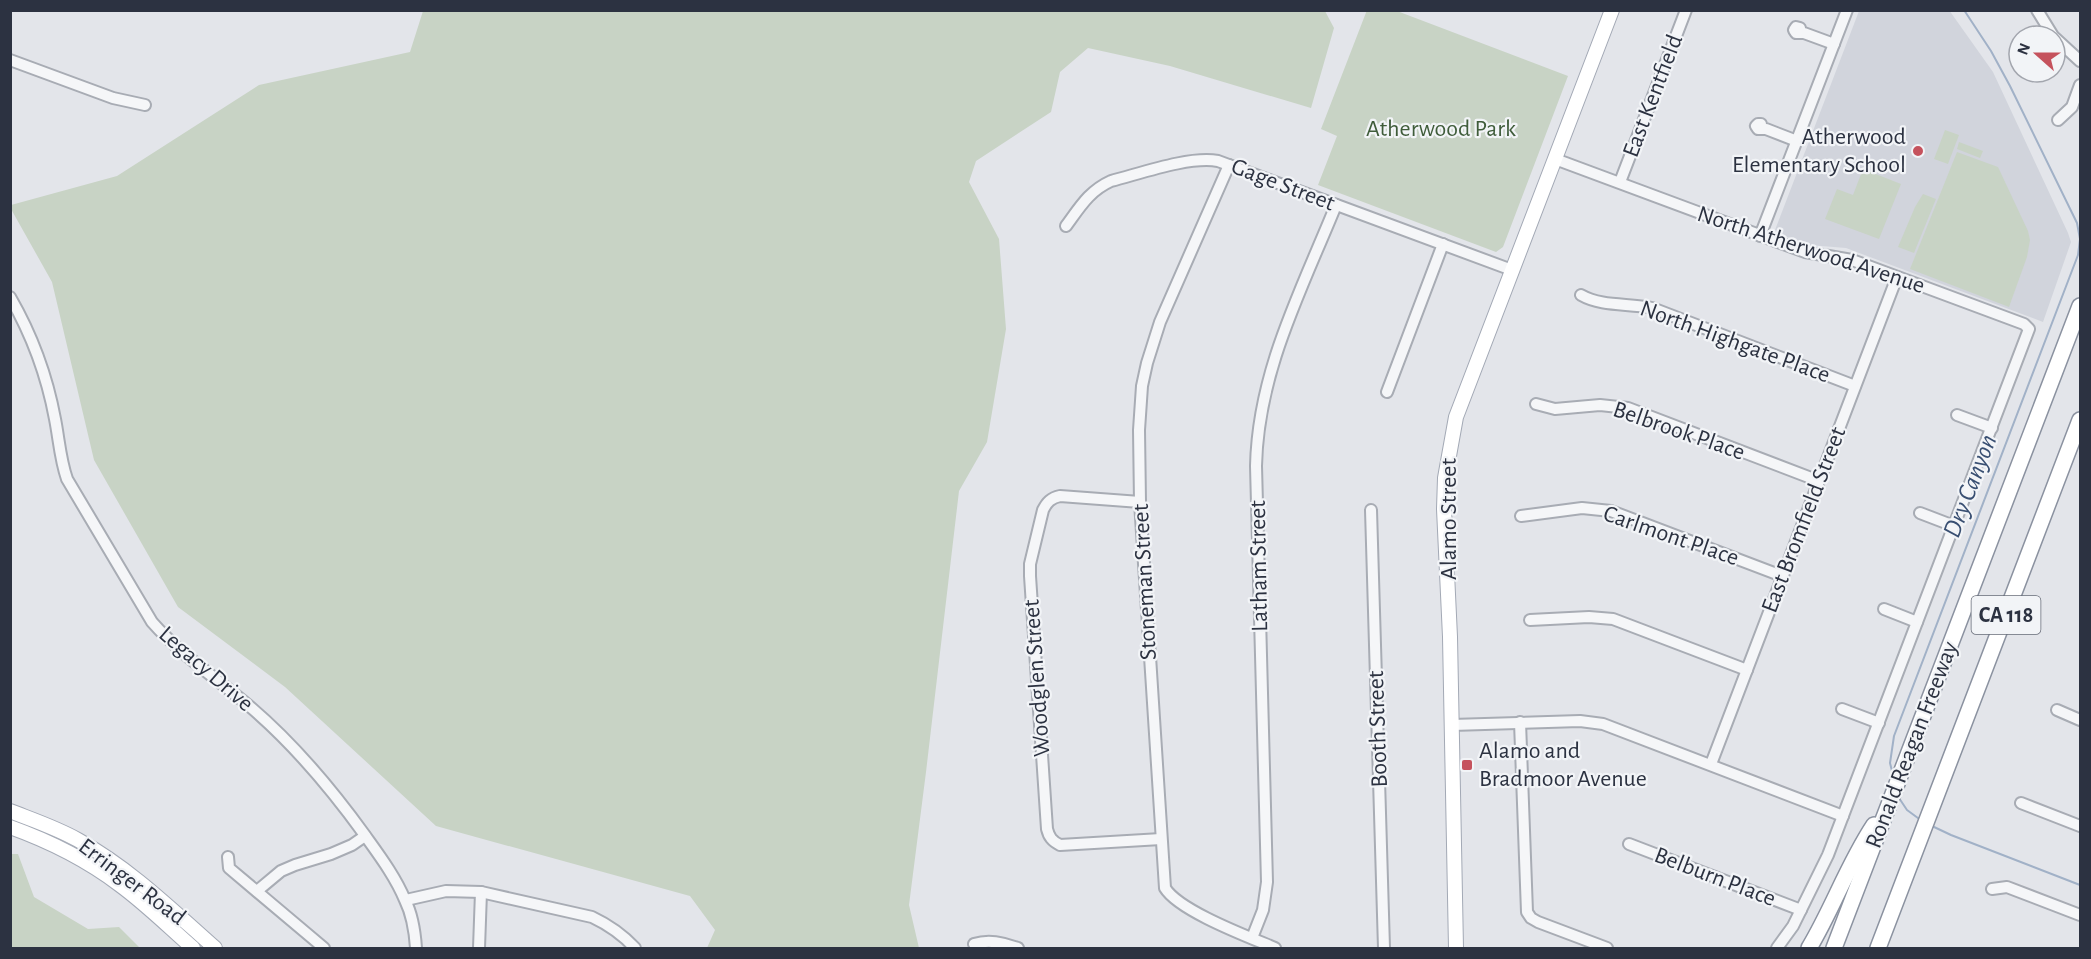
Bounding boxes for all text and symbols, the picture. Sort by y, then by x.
north arrow [2007,24,2067,84]
street label: East Kentfield [1619,31,1687,161]
text: N [2014,41,2033,57]
park label: Atherwood Park [1366,117,1516,141]
place label: Atherwood Elementary School [1732,125,1906,177]
marker: Atherwood Elementary School [1911,144,1925,158]
street label: Gage Street [1228,154,1338,216]
street label: North Atherwood Avenue [1694,202,1928,298]
street label: North Highgate Place [1637,296,1833,388]
street label: Belbrook Place [1610,397,1748,465]
street label: East Bromfield Street [1758,424,1851,616]
water label: Dry Canyon [1938,431,2002,541]
street label: Alamo Street [1437,458,1461,580]
street label: Latham Street [1246,500,1272,632]
street label: Carlmont Place [1600,502,1742,570]
street label: Stoneman Street [1129,503,1161,661]
road number: CA 118 [1972,596,2040,634]
street label: Woodglen Street [1019,598,1054,758]
street label: Legacy Drive [154,622,258,716]
street label: Ronald Reagan Freeway [1862,638,1962,852]
street label: Booth Street [1364,670,1392,788]
place label: Alamo and Bradmoor Avenue [1479,739,1647,791]
marker: Alamo and Bradmoor Avenue [1460,758,1474,772]
street label: Erringer Road [74,834,190,930]
street label: Belburn Place [1651,843,1779,911]

